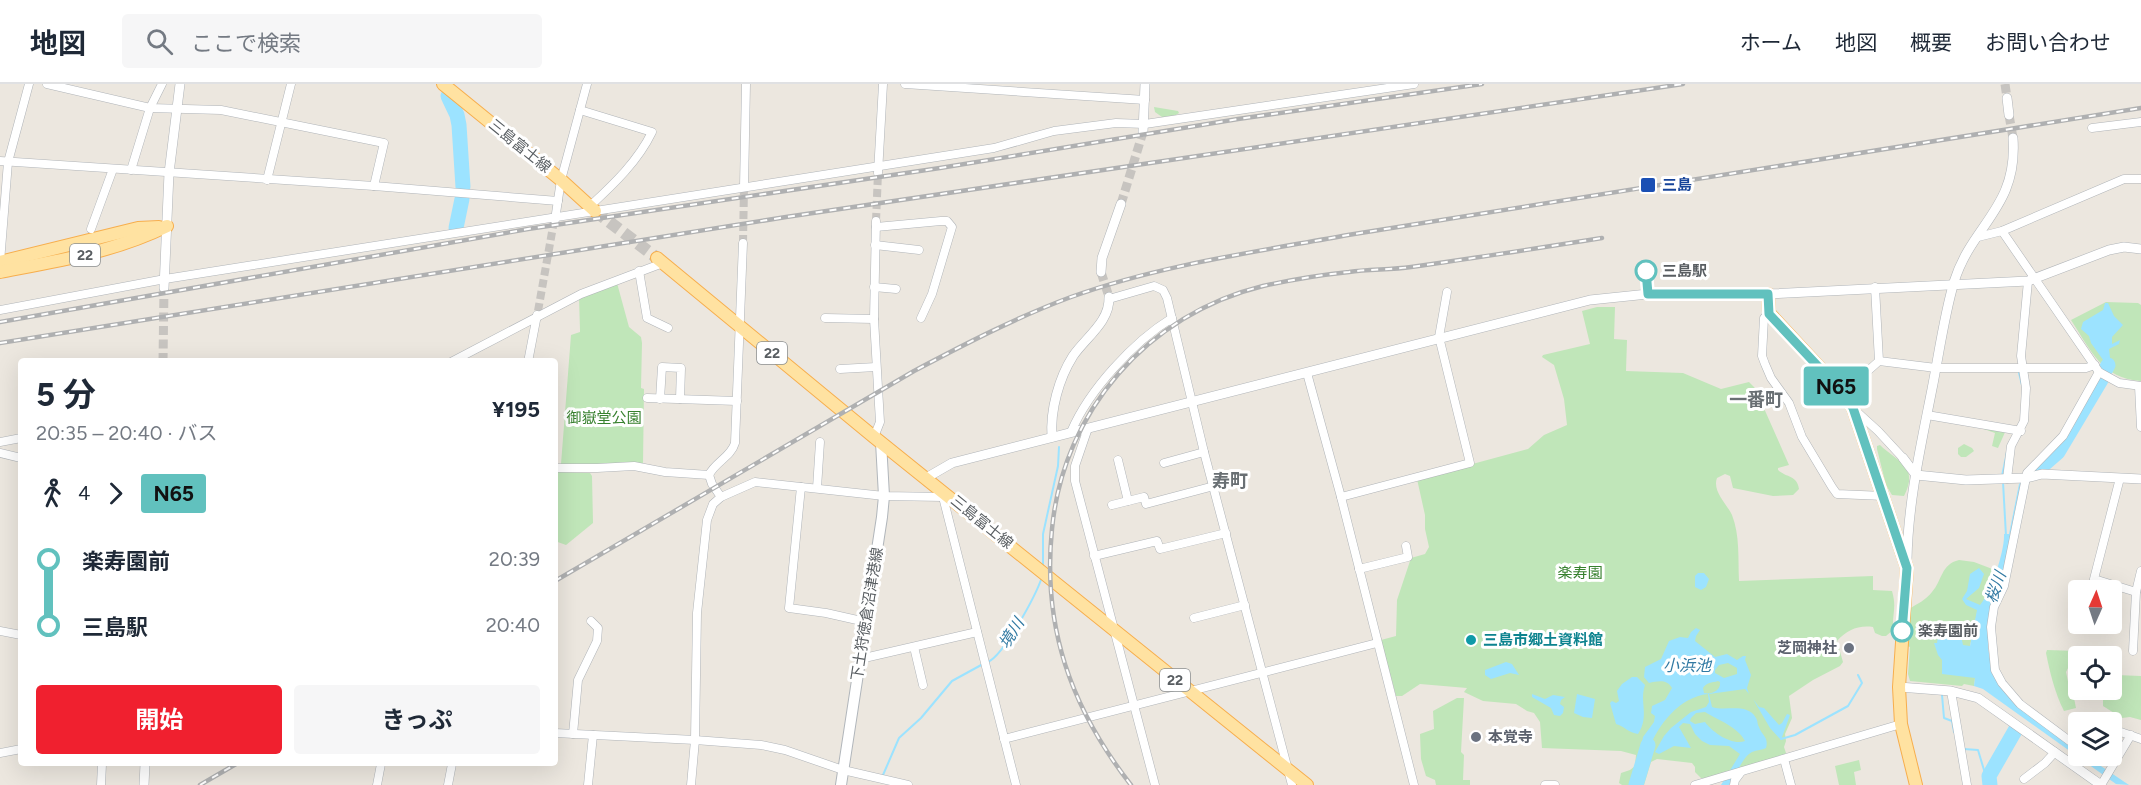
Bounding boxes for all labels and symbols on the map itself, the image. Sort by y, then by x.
street label: 三島富士線 [485,115,555,177]
marker: 三島 [1639,176,1657,194]
place label: 三島 [1662,176,1692,194]
road number: 22 [70,244,100,266]
marker: 三島駅 [1635,260,1657,282]
place label: 三島駅 [1662,262,1707,280]
road number: 22 [757,342,787,364]
line badge: N65 [1802,366,1870,406]
district label: 一番町 [1729,389,1783,411]
park label: 御嶽堂公園 [566,409,642,427]
district label: 寿町 [1212,470,1248,492]
street label: 三島富士線 [947,491,1017,553]
street label: 下土狩徳倉沼津港線 [848,546,886,682]
park label: 楽寿園 [1557,564,1603,582]
water label: 桜川 [1981,567,2010,605]
north arrow [2068,580,2122,634]
water label: 境川 [995,613,1029,652]
marker: 楽寿園前 [1891,620,1913,642]
place label: 楽寿園前 [1918,622,1978,640]
place label: 三島市郷土資料館 [1483,631,1603,649]
marker: 三島市郷土資料館 [1464,633,1478,647]
place label: 芝岡神社 [1777,639,1837,657]
marker: 芝岡神社 [1842,641,1856,655]
water label: 小浜池 [1663,656,1713,675]
road number: 22 [1160,669,1190,691]
place label: 本覚寺 [1488,728,1533,746]
marker: 本覚寺 [1469,730,1483,744]

